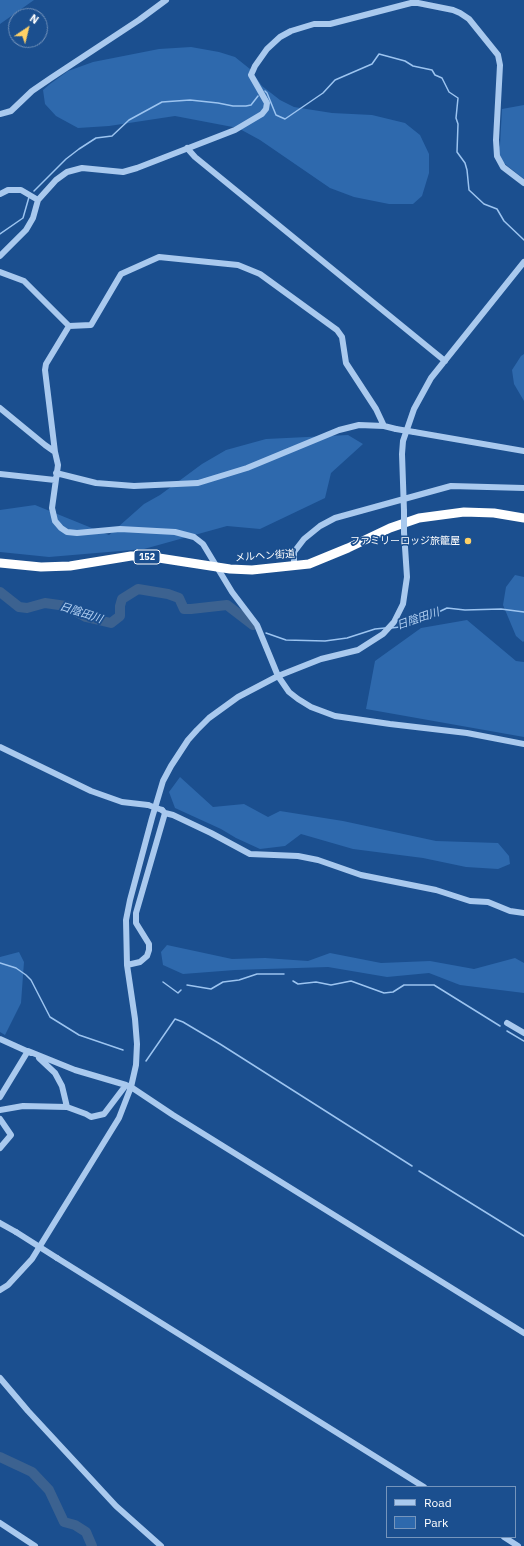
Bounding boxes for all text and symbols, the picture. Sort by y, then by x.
north arrow [8,8,48,48]
text: N [27,11,42,27]
place label: ファミリーロッジ旅籠屋 [350,535,460,547]
marker: ファミリーロッジ旅籠屋 [463,536,473,546]
street label: メルヘン街道 [235,548,295,564]
road number: 152 [134,550,160,564]
water label: 日陰田川 [58,600,104,626]
water label: 日陰田川 [395,606,441,632]
legend [386,1486,516,1538]
text: Road [424,1495,452,1510]
text: Park [424,1515,448,1530]

